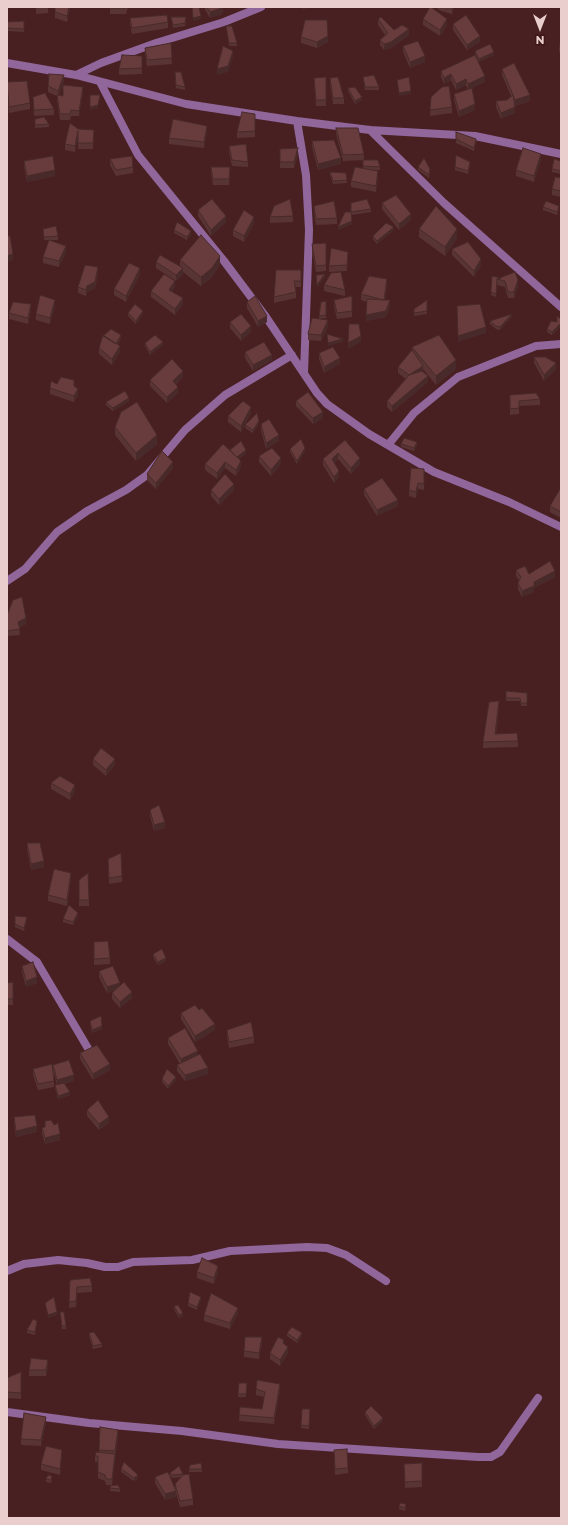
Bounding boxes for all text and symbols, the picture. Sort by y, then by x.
north arrow [520,8,560,48]
text: N [536,33,544,47]

